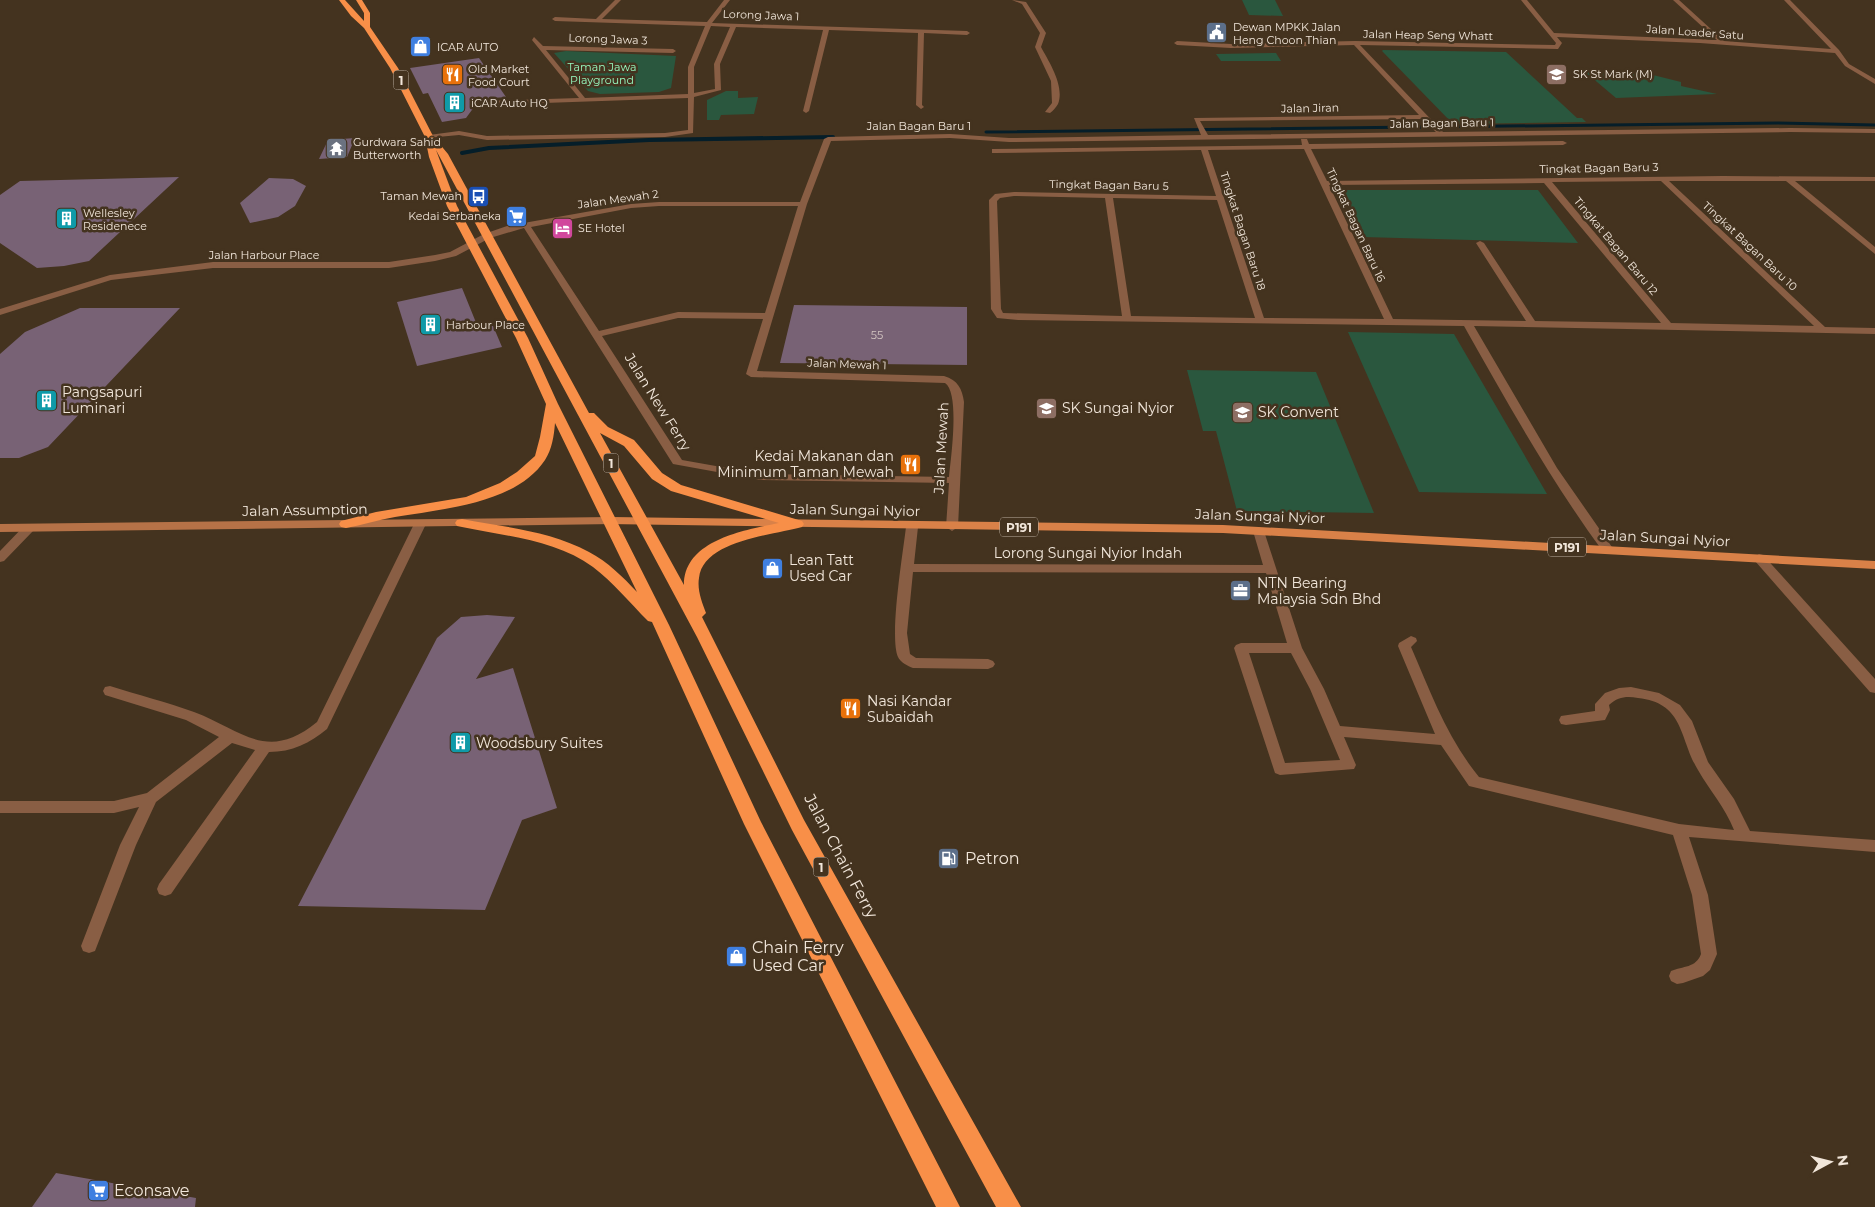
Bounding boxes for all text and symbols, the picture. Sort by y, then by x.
street label: Lorong Jawa 1 [722,7,800,23]
place label: Dewan MPKK Jalan Heng Choon Thian [1233,20,1341,47]
public building icon: Dewan MPKK Jalan Heng Choon Thian [1205,21,1229,45]
street label: Jalan Loader Satu [1645,22,1744,42]
street label: Jalan Heap Seng Whatt [1362,27,1494,43]
street label: Lorong Jawa 3 [568,31,648,47]
shop icon: ICAR AUTO [409,35,433,59]
place label: ICAR AUTO [437,40,498,54]
park label: Taman Jawa Playground [568,60,636,87]
place label: Old Market Food Court [468,62,530,89]
school or university icon: SK St Mark (M) [1545,62,1569,86]
restaurant icon: Old Market Food Court [440,63,464,87]
place label: SK St Mark (M) [1573,67,1653,81]
road number: 1 [394,70,408,90]
building icon: iCAR Auto HQ [443,91,467,115]
place label: iCAR Auto HQ [471,96,548,110]
street label: Jalan Jiran [1280,100,1339,116]
street label: Jalan Bagan Baru 1 [1389,115,1494,131]
street label: Jalan Bagan Baru 1 [866,119,971,133]
place label: Gurdwara Sahid Butterworth [353,135,441,162]
temple icon: Gurdwara Sahid Butterworth [325,136,349,160]
street label: Tingkat Bagan Baru 3 [1539,160,1659,176]
street label: Tingkat Bagan Baru 16 [1323,166,1389,284]
street label: Tingkat Bagan Baru 18 [1217,170,1269,292]
street label: Tingkat Bagan Baru 5 [1049,177,1169,193]
bus stop icon: Taman Mewah [466,184,490,208]
street label: Jalan Mewah 2 [576,186,659,212]
place label: Taman Mewah [381,189,462,203]
street label: Tingkat Bagan Baru 12 [1571,194,1661,298]
street label: Tingkat Bagan Baru 10 [1700,198,1800,294]
supermarket icon: Kedai Serbaneka [505,204,529,228]
place label: Wellesley Residenece [83,206,147,233]
building icon: Wellesley Residenece [55,207,79,231]
place label: Kedai Serbaneka [408,209,501,223]
hotel icon: SE Hotel [550,216,574,240]
place label: SE Hotel [578,221,625,235]
street label: Jalan Harbour Place [208,248,320,262]
building icon: Harbour Place [418,313,442,337]
place label: Harbour Place [446,318,525,332]
house number: 55 [871,328,883,342]
street label: Jalan New Ferry [620,349,695,455]
street label: Jalan Mewah 1 [806,356,887,372]
place label: Pangsapuri Luminari [62,383,142,417]
building icon: Pangsapuri Luminari [34,388,58,412]
school or university icon: SK Sungai Nyior [1034,396,1058,420]
place label: SK Sungai Nyior [1062,399,1175,417]
school or university icon: SK Convent [1230,400,1254,424]
street label: Jalan Mewah [930,402,952,495]
place label: SK Convent [1258,403,1339,421]
place label: Kedai Makanan dan Minimum Taman Mewah [717,447,894,481]
restaurant icon: Kedai Makanan dan Minimum Taman Mewah [898,452,922,476]
road number: 1 [604,453,618,472]
street label: Jalan Assumption [241,500,368,520]
street label: Jalan Sungai Nyior [789,500,921,520]
street label: Jalan Sungai Nyior [1194,505,1326,527]
road number: P191 [1000,518,1038,536]
street label: Jalan Sungai Nyior [1598,526,1731,550]
road number: P191 [1548,538,1586,556]
street label: Lorong Sungai Nyior Indah [994,544,1182,562]
place label: Lean Tatt Used Car [789,551,854,585]
shop icon: Lean Tatt Used Car [761,556,785,580]
place label: NTN Bearing Malaysia Sdn Bhd [1257,574,1381,608]
office icon: NTN Bearing Malaysia Sdn Bhd [1229,579,1253,603]
place label: Nasi Kandar Subaidah [867,692,952,726]
restaurant icon: Nasi Kandar Subaidah [839,697,863,721]
building icon: Woodsbury Suites [448,731,472,755]
place label: Woodsbury Suites [476,734,603,752]
street label: Jalan Chain Ferry [800,790,882,922]
fuel station icon: Petron [937,846,961,870]
place label: Petron [965,849,1020,868]
road number: 1 [814,858,828,876]
place label: Chain Ferry Used Car [752,938,844,975]
shop icon: Chain Ferry Used Car [724,944,748,968]
north arrow [1805,1137,1855,1187]
text: N [1833,1154,1853,1167]
supermarket icon: Econsave [86,1178,110,1202]
place label: Econsave [114,1181,189,1200]

